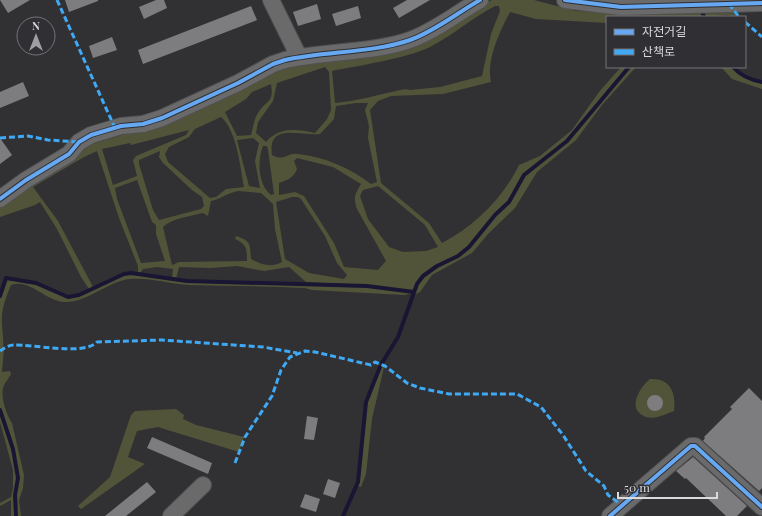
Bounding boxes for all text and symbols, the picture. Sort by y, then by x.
north arrow [16,16,56,56]
legend [606,16,746,68]
text: N [32,18,40,33]
text: 자전거길 [642,23,686,39]
text: 산책로 [642,43,675,59]
scale bar [618,474,717,500]
text: 50 m [624,479,650,495]

